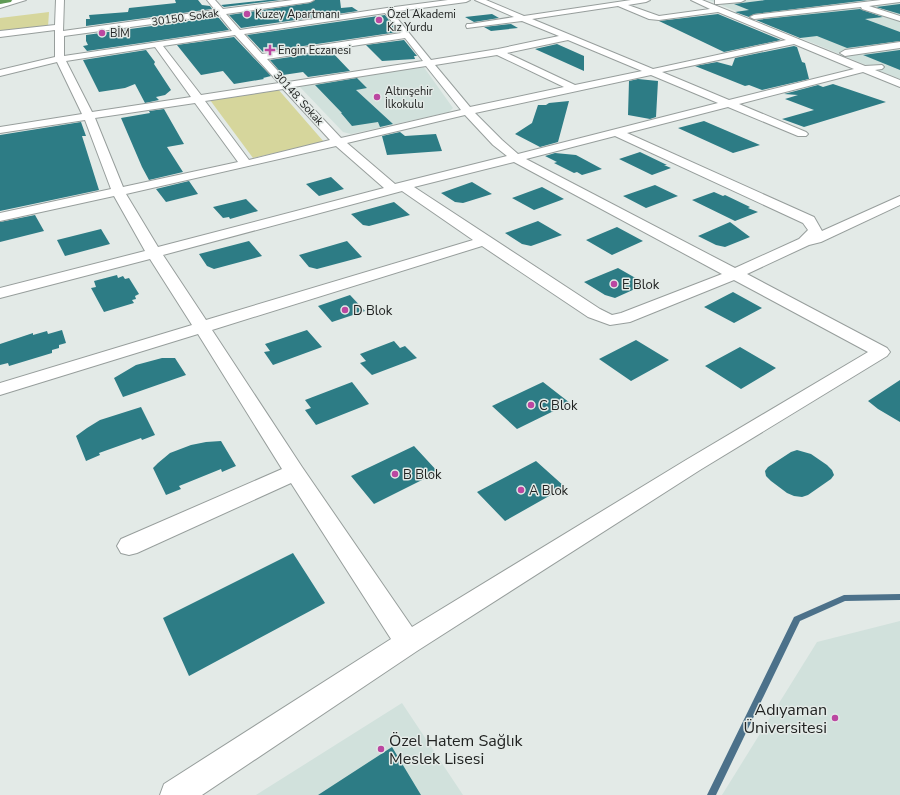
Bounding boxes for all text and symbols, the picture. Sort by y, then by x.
street label: 30150. Sokak [150,5,220,30]
place label: Kuzey Apartmanı [255,7,340,22]
place label: Özel Akademi Kız Yurdu [387,7,456,35]
marker: Kuzey Apartmanı [242,9,252,19]
marker: Özel Akademi Kız Yurdu [374,15,384,25]
place label: BİM [110,26,130,41]
marker: BİM [97,28,107,38]
place label: Engin Eczanesi [278,43,351,58]
marker: Engin Eczanesi [265,45,275,55]
street label: 30148. Sokak [270,68,327,129]
place label: Altınşehir İlkokulu [385,84,433,112]
marker: Altınşehir İlkokulu [372,92,382,102]
place label: E Blok [622,276,660,294]
marker: E Blok [609,279,619,289]
place label: D Blok [353,302,393,320]
marker: D Blok [340,305,350,315]
place label: C Blok [539,397,578,415]
marker: C Blok [526,400,536,410]
place label: B Blok [403,466,442,484]
marker: B Blok [390,469,400,479]
place label: A Blok [529,482,569,500]
marker: A Blok [516,485,526,495]
place label: Adıyaman Üniversitesi [743,699,827,739]
marker: Adıyaman Üniversitesi [830,713,840,723]
place label: Özel Hatem Sağlık Meslek Lisesi [389,730,524,770]
marker: Özel Hatem Sağlık Meslek Lisesi [376,744,386,754]

